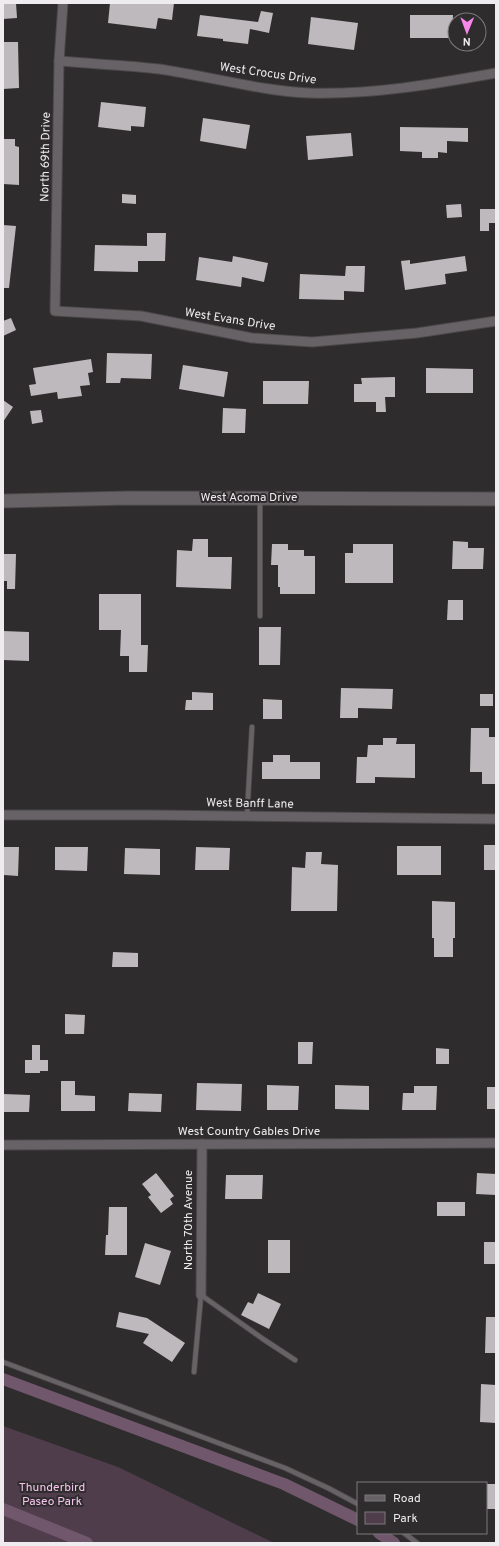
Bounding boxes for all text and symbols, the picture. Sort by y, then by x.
north arrow [447,12,487,52]
text: N [463,34,471,48]
street label: West Crocus Drive [219,59,317,89]
street label: North 69th Drive [37,112,55,202]
street label: West Evans Drive [184,305,276,335]
street label: West Acoma Drive [200,490,298,506]
street label: West Banff Lane [206,795,294,813]
street label: West Country Gables Drive [178,1124,320,1140]
street label: North 70th Avenue [181,1170,197,1270]
park label: Thunderbird Paseo Park [19,1480,85,1510]
legend [357,1482,487,1534]
text: Road [393,1491,421,1507]
text: Park [393,1511,418,1527]

